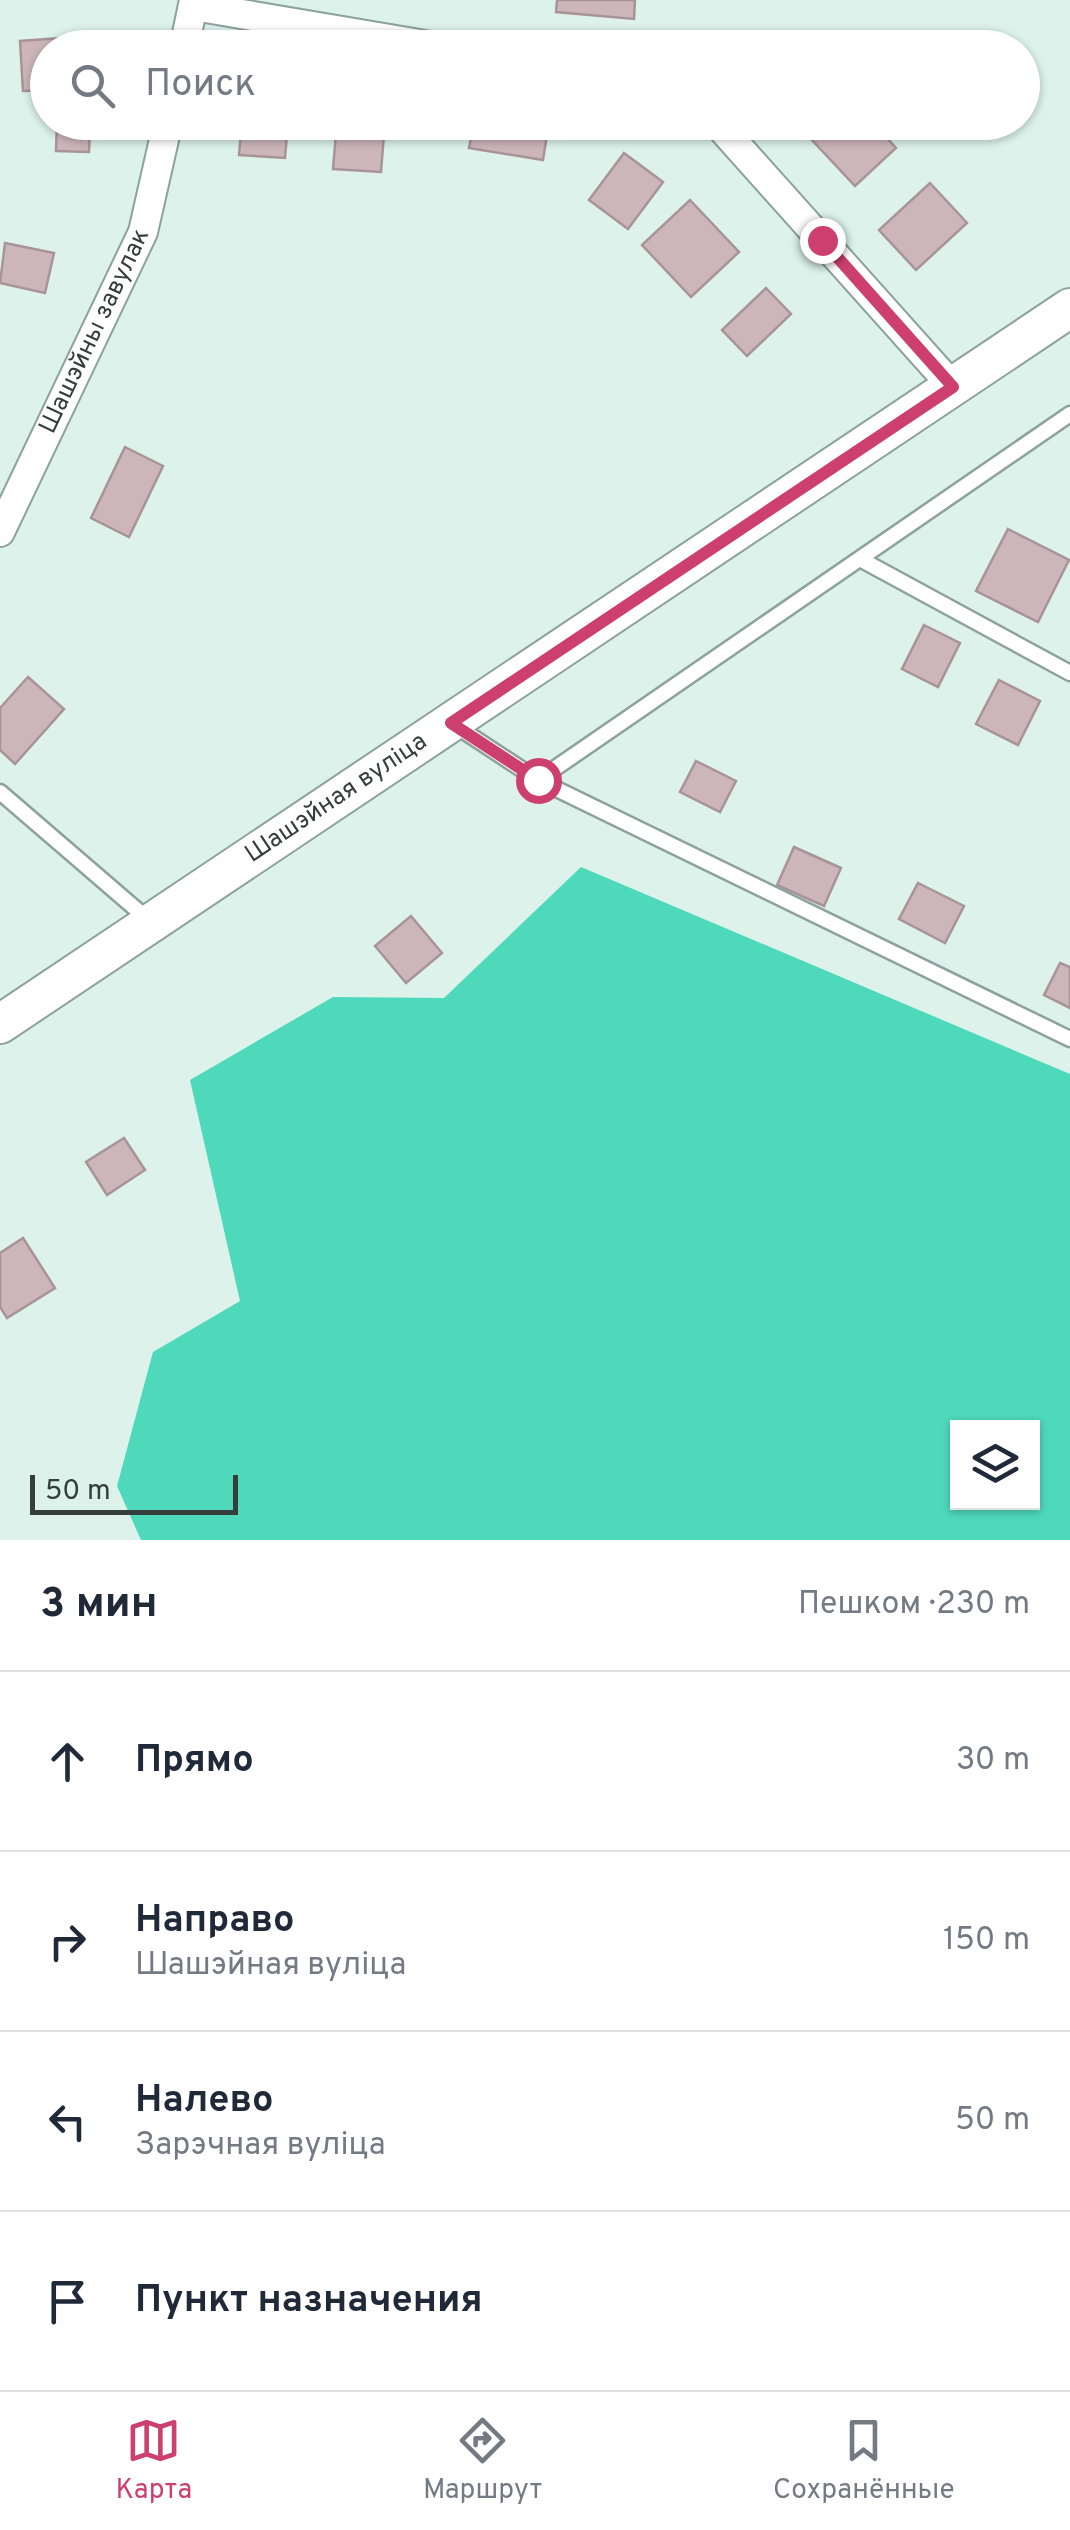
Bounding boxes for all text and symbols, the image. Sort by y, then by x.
search box [30,30,1040,140]
icon: search [65,58,120,113]
text: Поиск [145,61,256,110]
route end [800,218,846,264]
street label: Шашэйны завулак [33,224,158,439]
street label: Шашэйная вуліца [240,726,434,871]
route start [516,758,562,804]
map controls [950,1420,1040,1510]
button: layers [950,1420,1040,1510]
scale bar [30,1470,238,1514]
text: 50 m [45,1474,111,1510]
text: 3 мин [40,1579,158,1632]
text: Пешком · 230 m [798,1585,1030,1625]
icon: ahead [40,1734,95,1789]
text: Прямо [135,1737,254,1786]
text: 30 m [956,1741,1030,1781]
text: Направо [135,1897,295,1946]
icon: right [40,1914,95,1969]
text: 150 m [943,1921,1030,1961]
text: Шашэйная вуліца [135,1946,406,1986]
text: Налево [135,2077,274,2126]
icon: left [40,2094,95,2149]
text: 50 m [955,2101,1030,2141]
text: Зарэчная вуліца [135,2126,386,2166]
icon: arrive [40,2274,95,2329]
text: Пункт назначения [135,2277,483,2326]
tab: Карта [115,2413,192,2509]
tab: Маршрут [423,2413,542,2509]
tab: Сохранённые [773,2413,955,2509]

